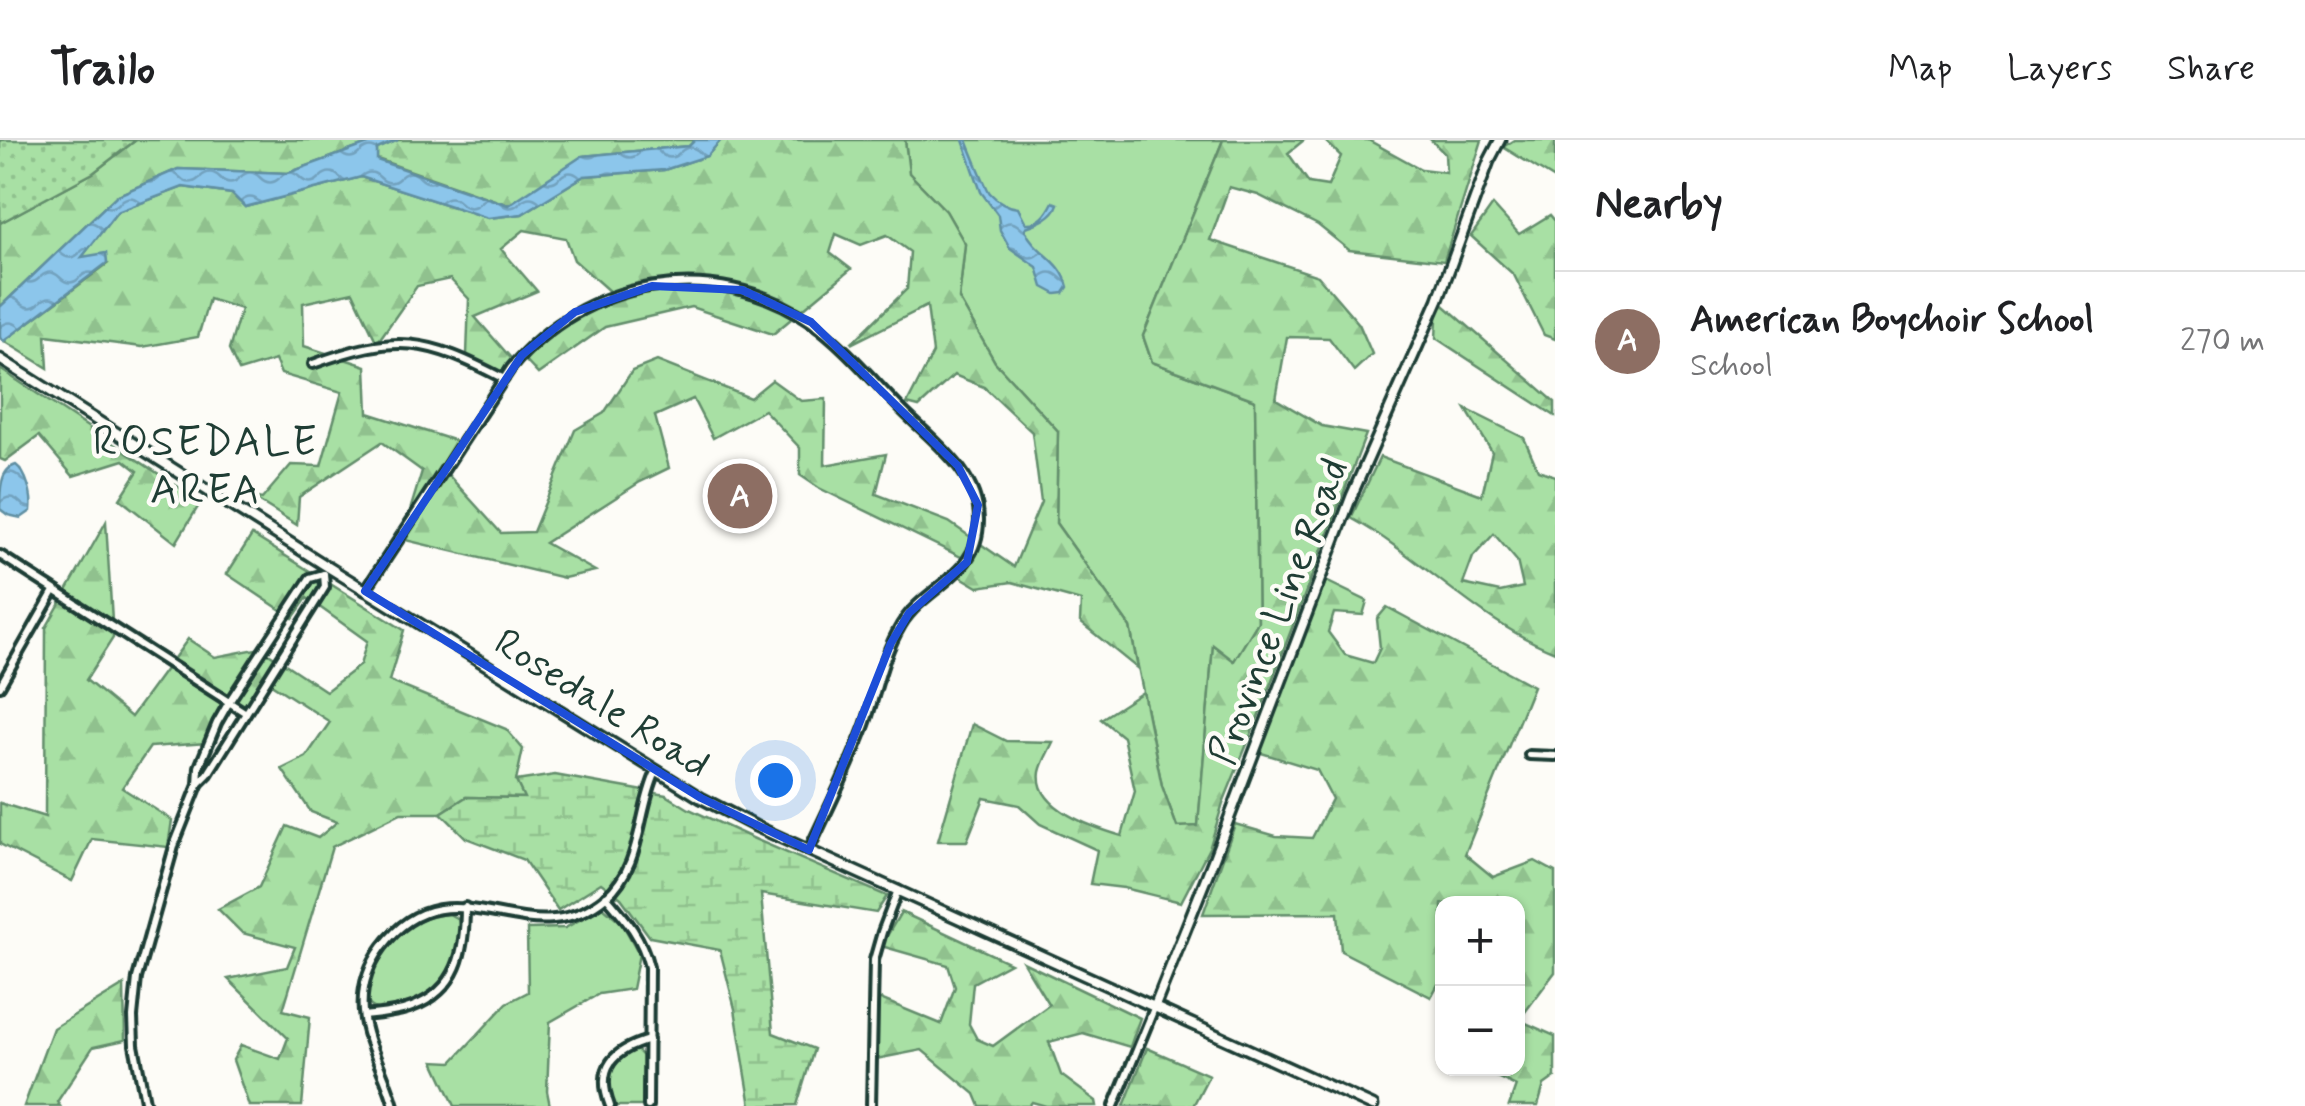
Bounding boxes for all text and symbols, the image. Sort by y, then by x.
text: Trailo [50,38,155,101]
text: Map [1888,46,1952,92]
text: Layers [2007,46,2112,92]
text: Share [2167,46,2255,92]
text: Nearby [1595,178,1723,233]
text: American Boychoir School [1690,296,2094,345]
text: A [1617,320,1638,362]
text: 270 m [2180,320,2265,362]
text: School [1690,345,1773,387]
district label: ROSEDALE AREA [93,416,319,519]
street label: Province Line Road [1198,452,1362,772]
pin: A [708,458,772,534]
street label: Rosedale Road [484,618,719,792]
your location [750,755,801,806]
map controls [1435,896,1525,1076]
button: + [1435,896,1525,986]
button: − [1435,986,1525,1076]

